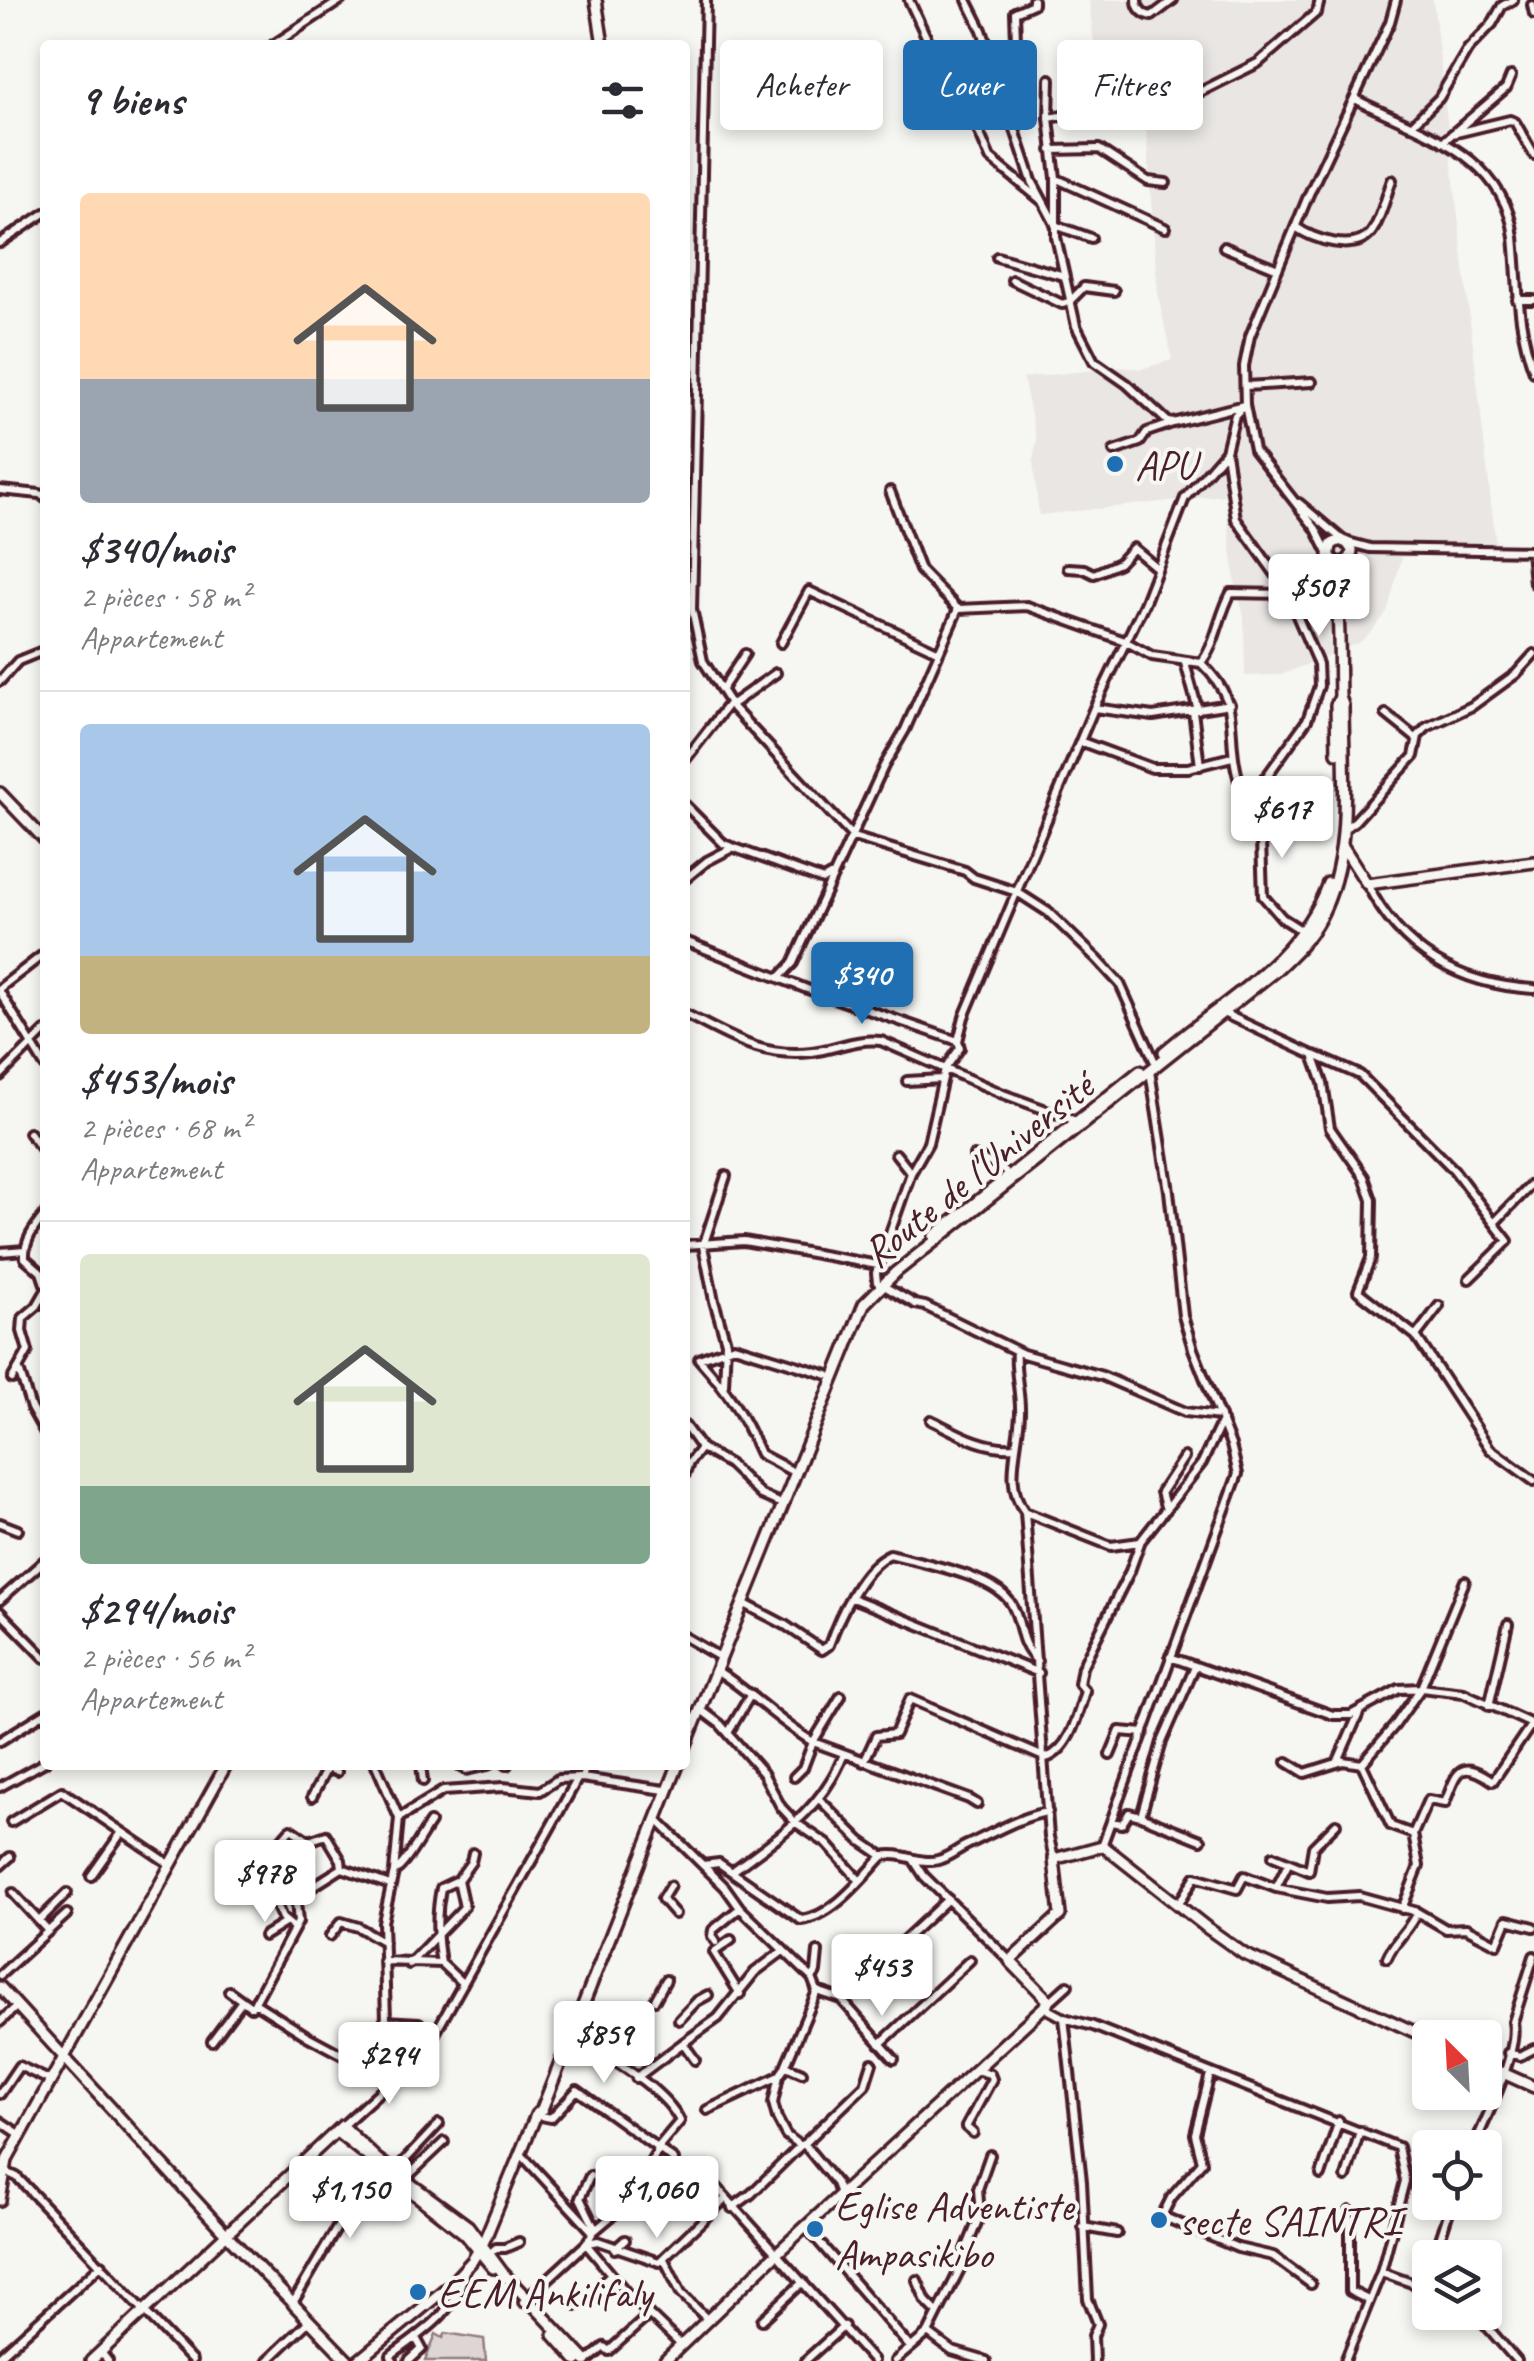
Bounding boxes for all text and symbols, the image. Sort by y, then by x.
chip: Acheter [720,40,883,130]
chip: Louer [903,40,1037,130]
chip: Filtres [1057,40,1203,130]
icon: filters [595,73,650,128]
text: 9 biens [80,74,183,127]
icon: home [275,258,455,438]
place label: APU [1135,439,1202,492]
marker: APU [1104,453,1126,475]
text: $340/mois [80,523,232,576]
pin: $507 [1260,554,1378,639]
text: $507 [1291,566,1347,607]
text: 2 pièces · 58 m² [80,576,249,617]
text: Appartement [80,617,222,658]
pin: $617 [1223,776,1341,861]
text: $617 [1253,788,1311,829]
icon: home [275,789,455,969]
pin: $340 [803,942,921,1027]
text: $340 [833,954,891,995]
text: $453/mois [80,1054,232,1107]
street label: Route de l'Université [852,1057,1109,1279]
text: 2 pièces · 68 m² [80,1107,249,1148]
text: Appartement [80,1148,222,1189]
icon: home [275,1319,455,1499]
text: $294/mois [80,1584,232,1637]
text: 2 pièces · 56 m² [80,1637,249,1678]
text: Appartement [80,1678,222,1719]
pin: $978 [206,1840,324,1925]
text: $978 [236,1852,294,1893]
pin: $453 [823,1934,941,2019]
text: $453 [853,1946,911,1987]
pin: $859 [545,2001,663,2086]
text: $859 [576,2013,632,2054]
north arrow [1412,2020,1502,2110]
map controls [1412,2020,1502,2330]
pin: $294 [330,2022,448,2107]
text: $294 [360,2034,418,2075]
button: locate [1412,2130,1502,2220]
pin: $1,150 [269,2156,431,2241]
pin: $1,060 [576,2156,738,2241]
text: $1,150 [311,2168,389,2209]
text: $1,060 [617,2168,697,2209]
place label: Eglise Adventiste Ampasikibo [835,2180,1075,2281]
place label: secte SAINTRI [1179,2195,1408,2248]
marker: secte SAINTRI [1148,2209,1170,2231]
marker: Eglise Adventiste Ampasikibo [804,2218,826,2240]
button: layers [1412,2240,1502,2330]
place label: EEM Ankilifaly [438,2267,655,2320]
marker: EEM Ankilifaly [407,2281,429,2303]

